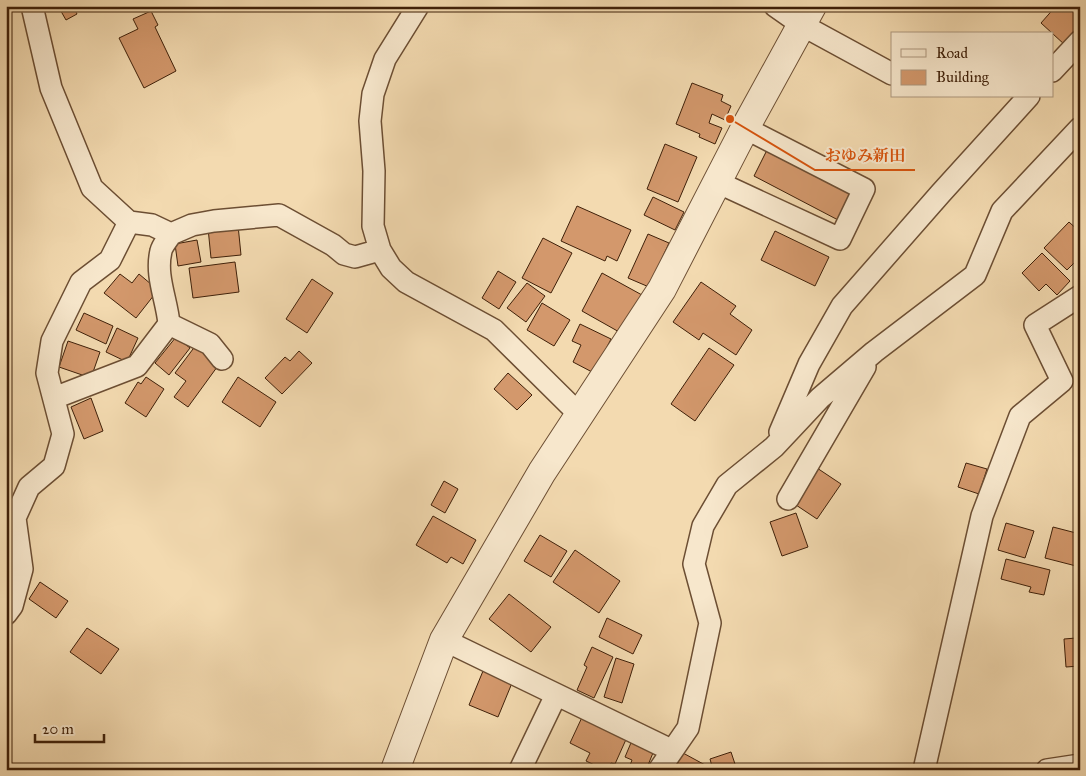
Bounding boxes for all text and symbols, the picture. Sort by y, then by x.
legend [891,32,1054,98]
text: Road [936,44,968,62]
text: Building [936,68,990,86]
callout: おゆみ新田 [815,139,915,170]
text: おゆみ新田 [825,146,905,165]
scale bar [35,711,104,743]
text: 20 m [42,720,74,738]

